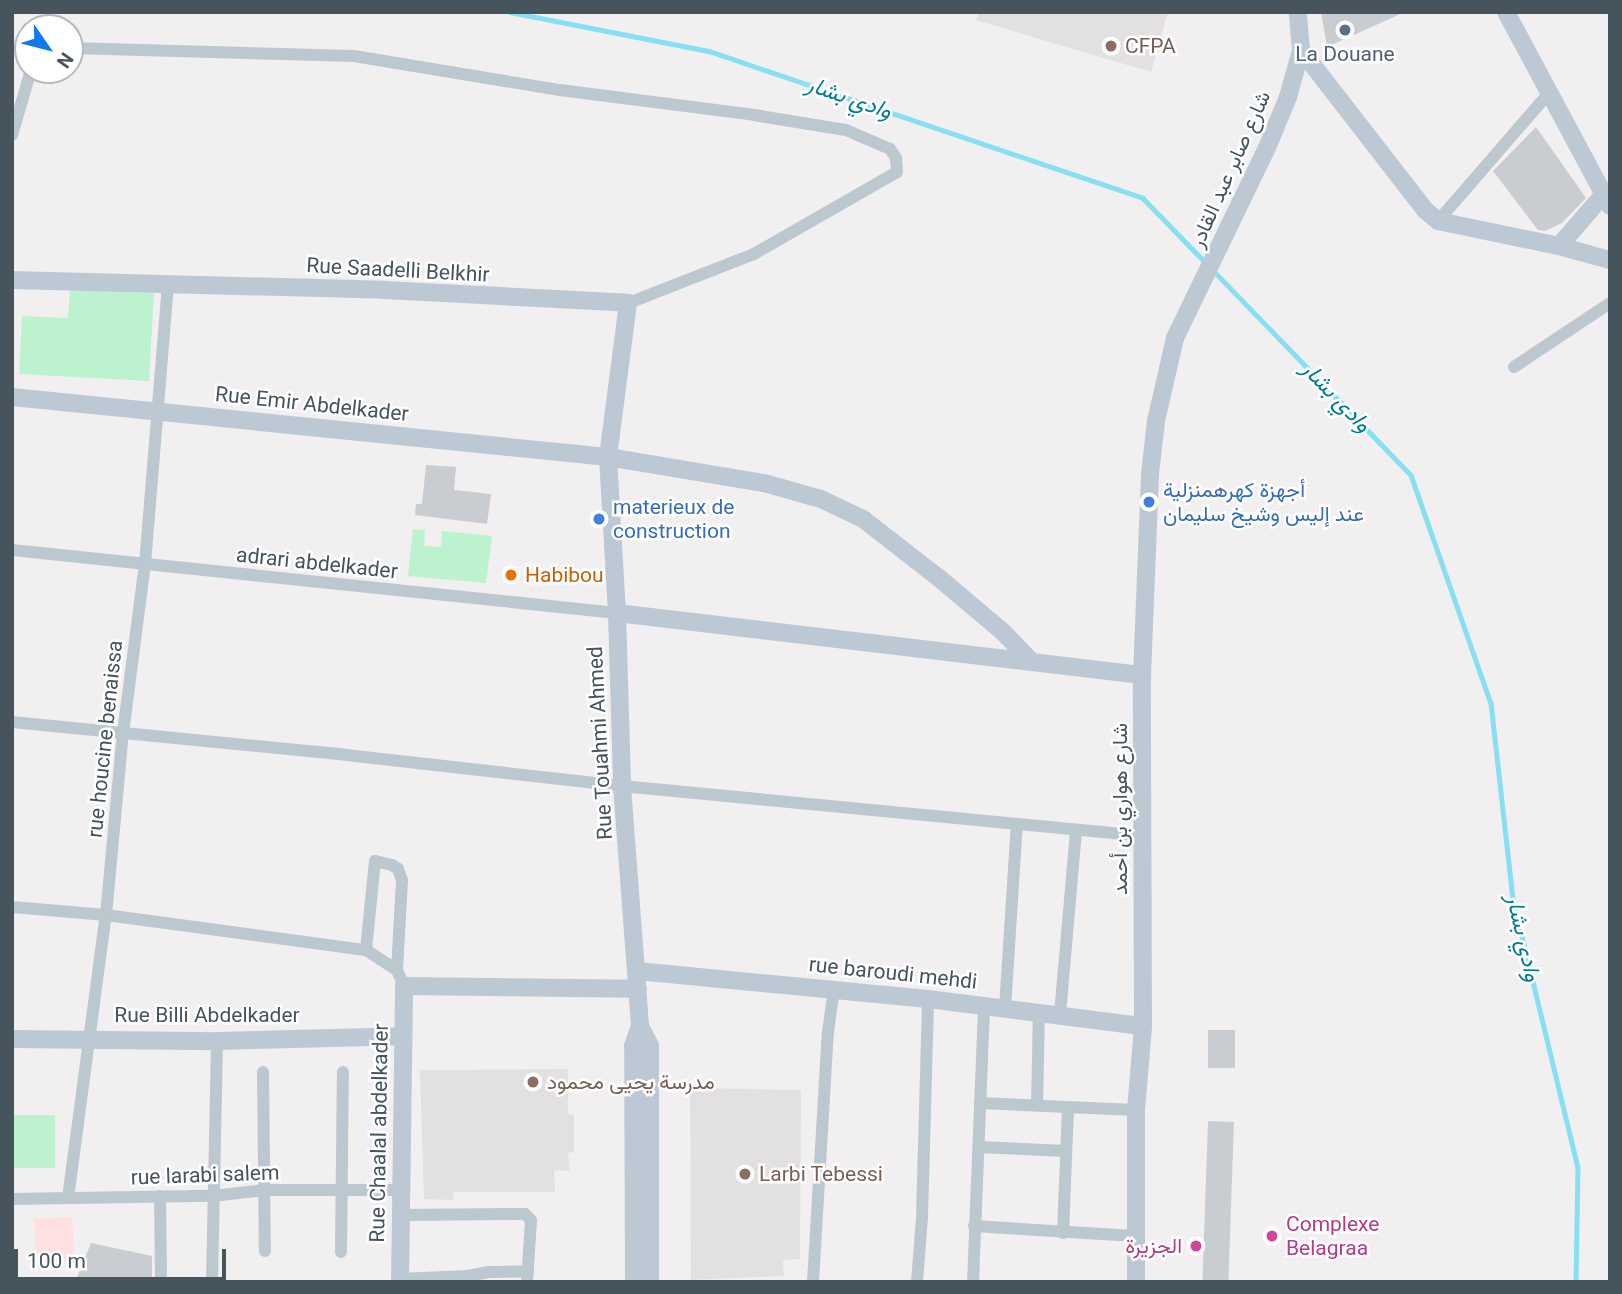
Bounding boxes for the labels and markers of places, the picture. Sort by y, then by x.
marker: La Douane [1337,22,1353,38]
place label: CFPA [1125,33,1176,59]
marker: CFPA [1103,38,1119,54]
place label: La Douane [1295,41,1395,67]
place label: أجهزة كهرهمنزلية عند إليس وشيخ سليمان [1163,477,1364,527]
place label: materieux de construction [613,494,734,544]
marker: أجهزة كهرهمنزلية عند إليس وشيخ سليمان [1141,494,1157,510]
marker: materieux de construction [591,511,607,527]
place label: Habibou [525,562,604,588]
marker: Habibou [503,567,519,583]
place label: مدرسة يحيى محمود [547,1069,715,1095]
marker: مدرسة يحيى محمود [525,1074,541,1090]
place label: Larbi Tebessi [759,1161,883,1187]
marker: Larbi Tebessi [737,1166,753,1182]
place label: Complexe Belagraa [1286,1211,1379,1261]
marker: Complexe Belagraa [1264,1228,1280,1244]
place label: الجزيرة [1125,1233,1182,1259]
marker: الجزيرة [1188,1238,1204,1254]

